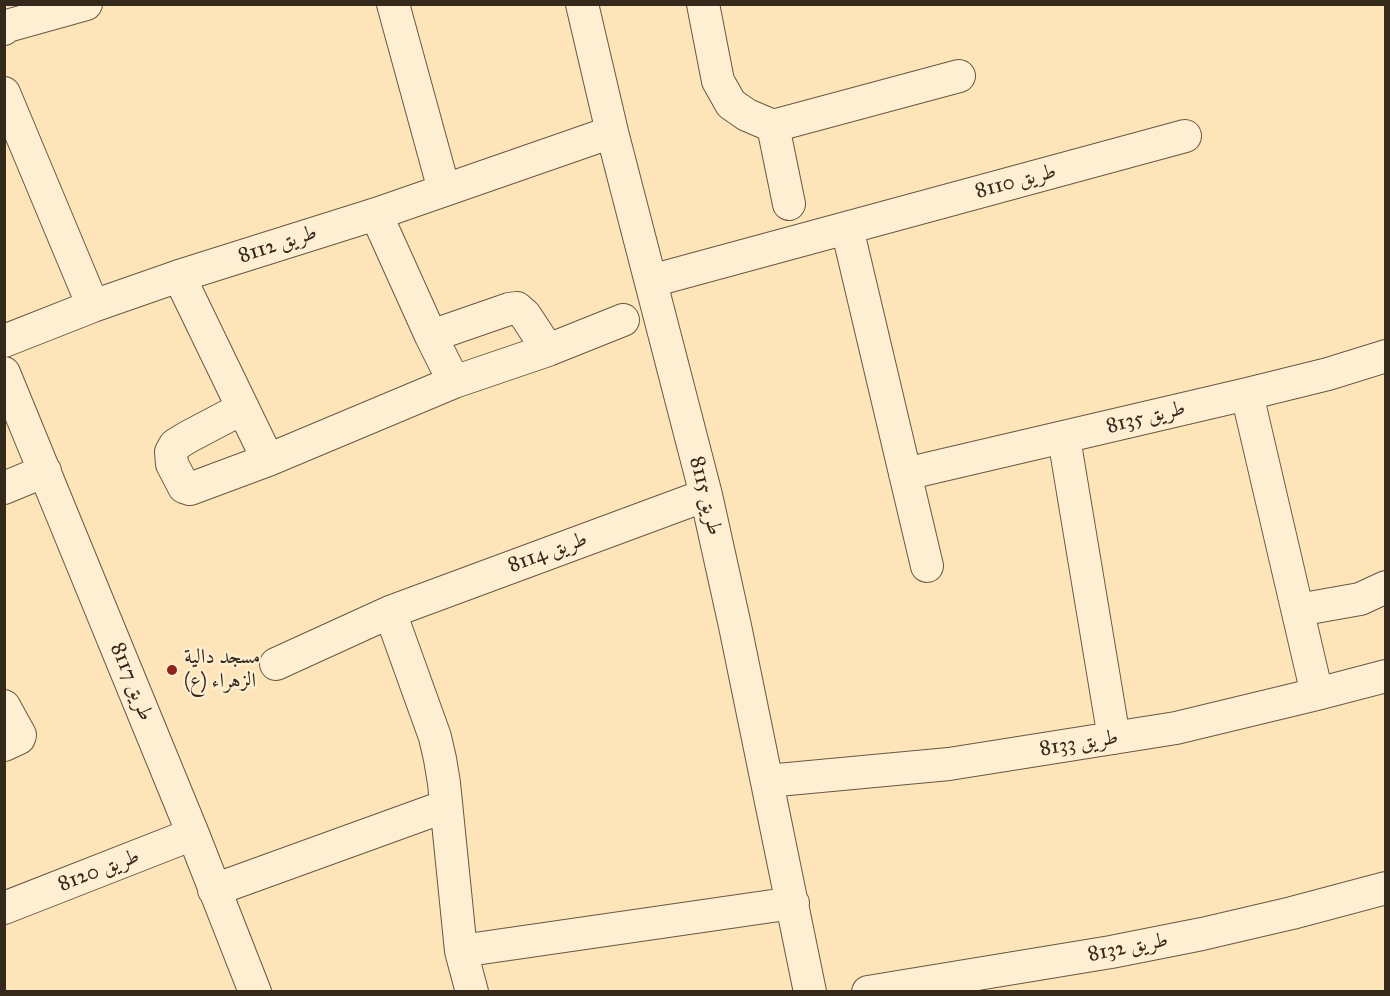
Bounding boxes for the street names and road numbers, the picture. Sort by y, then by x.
street label: طريق 8110 [973,159,1059,205]
street label: طريق 8112 [236,220,320,270]
street label: طريق 8135 [1104,396,1188,440]
street label: طريق 8115 [683,454,727,538]
street label: طريق 8114 [505,527,591,579]
street label: طريق 8117 [104,639,158,725]
street label: طريق 8133 [1038,725,1120,763]
street label: طريق 8120 [55,844,143,898]
street label: طريق 8132 [1086,928,1170,968]

